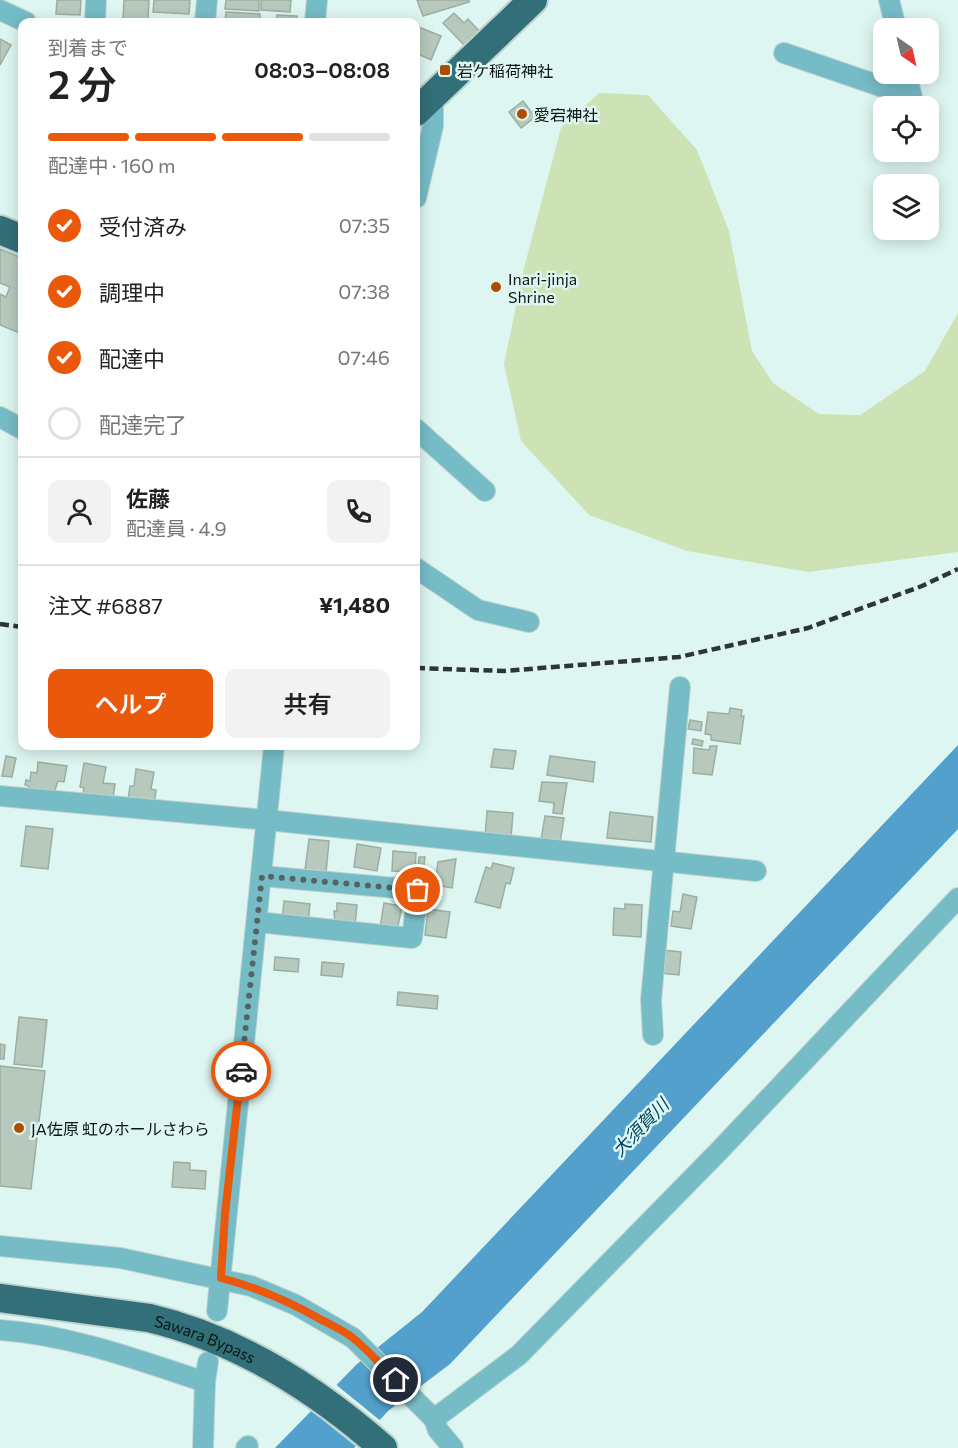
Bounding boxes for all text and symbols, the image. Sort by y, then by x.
north arrow [873,18,939,84]
map controls [873,18,939,240]
text: 到着まで [48,35,128,59]
text: 08:03–08:08 [254,56,390,83]
text: 2 分 [48,59,116,107]
place label: 岩ケ稲荷神社 [457,61,553,80]
marker: 岩ケ稲荷神社 [438,63,452,77]
button: locate [873,96,939,162]
place label: 愛宕神社 [534,105,598,124]
marker: 愛宕神社 [515,107,529,121]
text: 配達中 · 160 m [48,153,175,177]
button: layers [873,174,939,240]
icon: check [48,209,81,242]
text: 受付済み [99,213,187,240]
text: 07:35 [339,213,390,237]
place label: Inari-jinja Shrine [508,269,577,306]
icon: check [48,275,81,308]
text: 調理中 [99,279,165,306]
text: 07:38 [338,279,390,303]
marker: Inari-jinja Shrine [489,280,503,294]
icon: check [48,341,81,374]
text: 配達中 [99,345,165,372]
text: 07:46 [338,345,390,369]
text: 配達完了 [99,411,187,438]
button: person [48,480,111,543]
button: phone [327,480,390,543]
text: 佐藤 [126,485,170,512]
text: 配達員 · 4.9 [126,516,227,540]
text: ¥1,480 [319,591,390,618]
text: 注文 #6887 [48,592,163,619]
button: ヘルプ [48,669,213,738]
button: 共有 [225,669,390,738]
pin [392,864,443,915]
icon: bag [401,873,434,906]
courier [211,1041,271,1101]
icon: car [225,1055,258,1088]
water label: 大須賀川 [607,1092,674,1161]
place label: JA佐原 虹のホールさわら [31,1119,210,1138]
marker: JA佐原 虹のホールさわら [12,1121,26,1135]
street label: Sawara Bypass [153,1310,259,1366]
pin [370,1354,421,1405]
icon: home [379,1363,412,1396]

